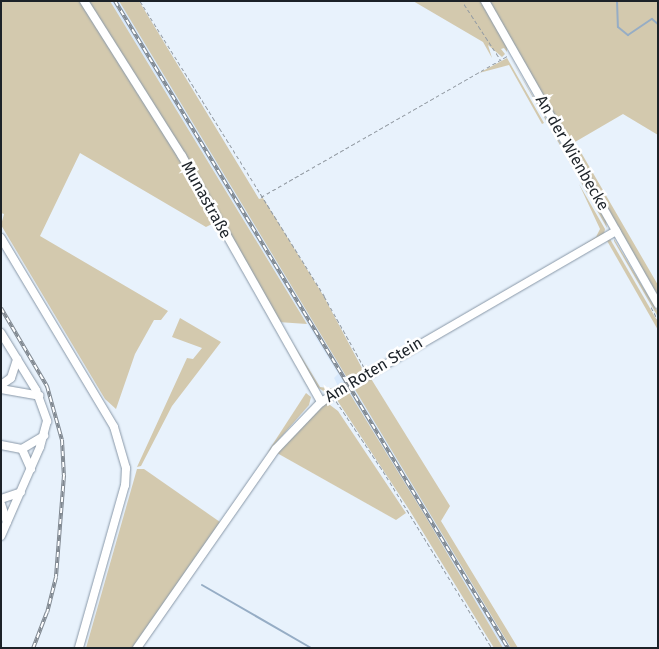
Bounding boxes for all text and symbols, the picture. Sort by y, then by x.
street label: An der Wienbecke [531,92,613,214]
street label: Munastraße [177,158,235,242]
street label: Am Roten Stein [322,333,426,407]

